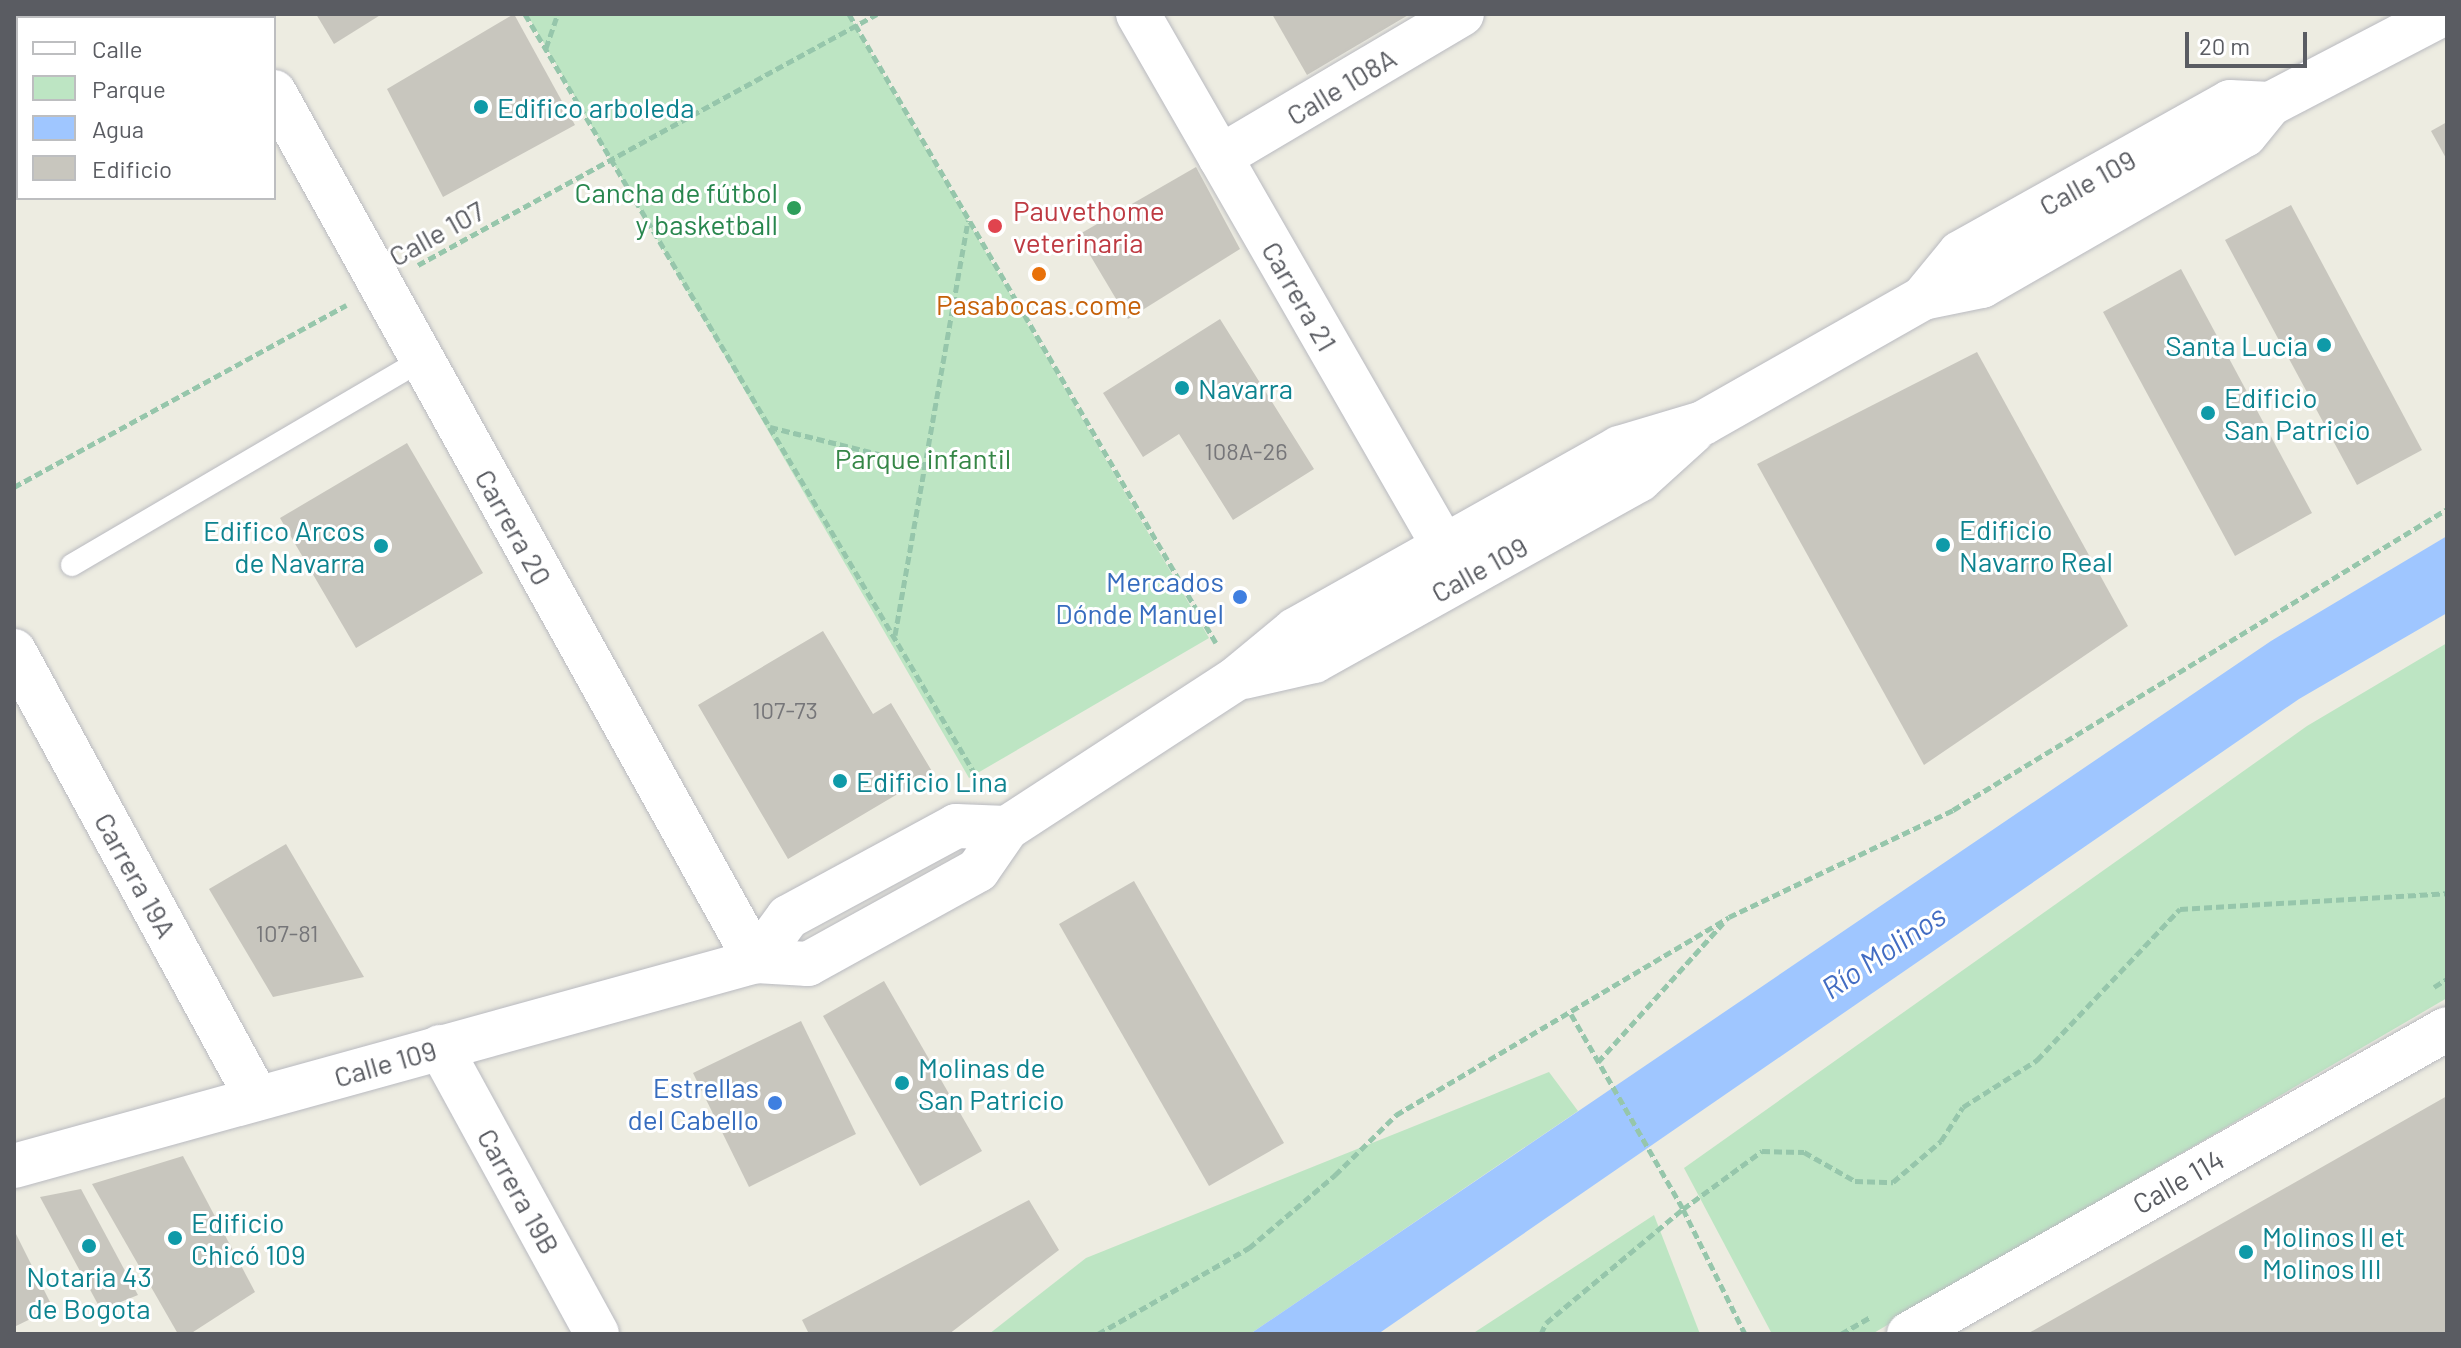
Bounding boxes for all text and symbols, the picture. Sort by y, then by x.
legend [16,16,276,200]
scale bar [2189,16,2311,66]
text: 20 m [2199,31,2250,60]
text: Calle [92,34,143,63]
street label: Calle 108A [1280,40,1402,132]
text: Parque [92,74,166,103]
place label: Edifico arboleda [497,90,695,124]
marker: Edifico arboleda [472,98,490,116]
text: Agua [92,114,144,143]
street label: Calle 109 [2033,142,2141,222]
text: Edificio [92,154,172,183]
place label: Cancha de fútbol y basketball [575,175,778,241]
street label: Calle 107 [383,193,489,273]
place label: Pauvethome veterinaria [1013,193,1165,259]
marker: Cancha de fútbol y basketball [785,199,803,217]
marker: Pauvethome veterinaria [984,215,1006,237]
street label: Carrera 21 [1255,235,1345,357]
marker: Pasabocas.come [1030,265,1048,283]
place label: Pasabocas.come [936,287,1142,321]
place label: Santa Lucia [2165,328,2308,362]
marker: Santa Lucia [2315,336,2333,354]
place label: Navarra [1198,371,1293,405]
marker: Navarra [1173,379,1191,397]
place label: Edificio San Patricio [2224,380,2370,446]
marker: Edificio San Patricio [2199,404,2217,422]
house number: 108A-26 [1204,437,1288,465]
park label: Parque infantil [835,441,1011,475]
street label: Carrera 20 [468,463,560,591]
place label: Edificio Navarro Real [1959,512,2113,578]
place label: Edifico Arcos de Navarra [203,513,365,579]
street label: Calle 109 [1425,529,1533,609]
marker: Edificio Navarro Real [1934,536,1952,554]
marker: Edifico Arcos de Navarra [372,537,390,555]
place label: Mercados Dónde Manuel [1055,564,1224,630]
marker: Mercados Dónde Manuel [1231,588,1249,606]
house number: 107-73 [752,696,818,724]
place label: Edificio Lina [856,764,1008,798]
marker: Edificio Lina [831,772,849,790]
street label: Carrera 19A [88,807,184,943]
water label: Río Molinos [1814,896,1952,1006]
house number: 107-81 [256,919,318,947]
street label: Calle 109 [330,1032,440,1094]
place label: Molinas de San Patricio [918,1050,1064,1116]
place label: Estrellas del Cabello [627,1070,759,1136]
marker: Molinas de San Patricio [893,1074,911,1092]
marker: Estrellas del Cabello [766,1094,784,1112]
street label: Carrera 19B [471,1122,567,1260]
street label: Calle 114 [2126,1142,2230,1220]
place label: Edificio Chicó 109 [191,1205,306,1271]
place label: Molinos II et Molinos III [2262,1219,2405,1285]
marker: Edificio Chicó 109 [166,1229,184,1247]
marker: Notaria 43 de Bogota [80,1237,98,1255]
marker: Molinos II et Molinos III [2237,1243,2255,1261]
place label: Notaria 43 de Bogota [26,1259,152,1325]

